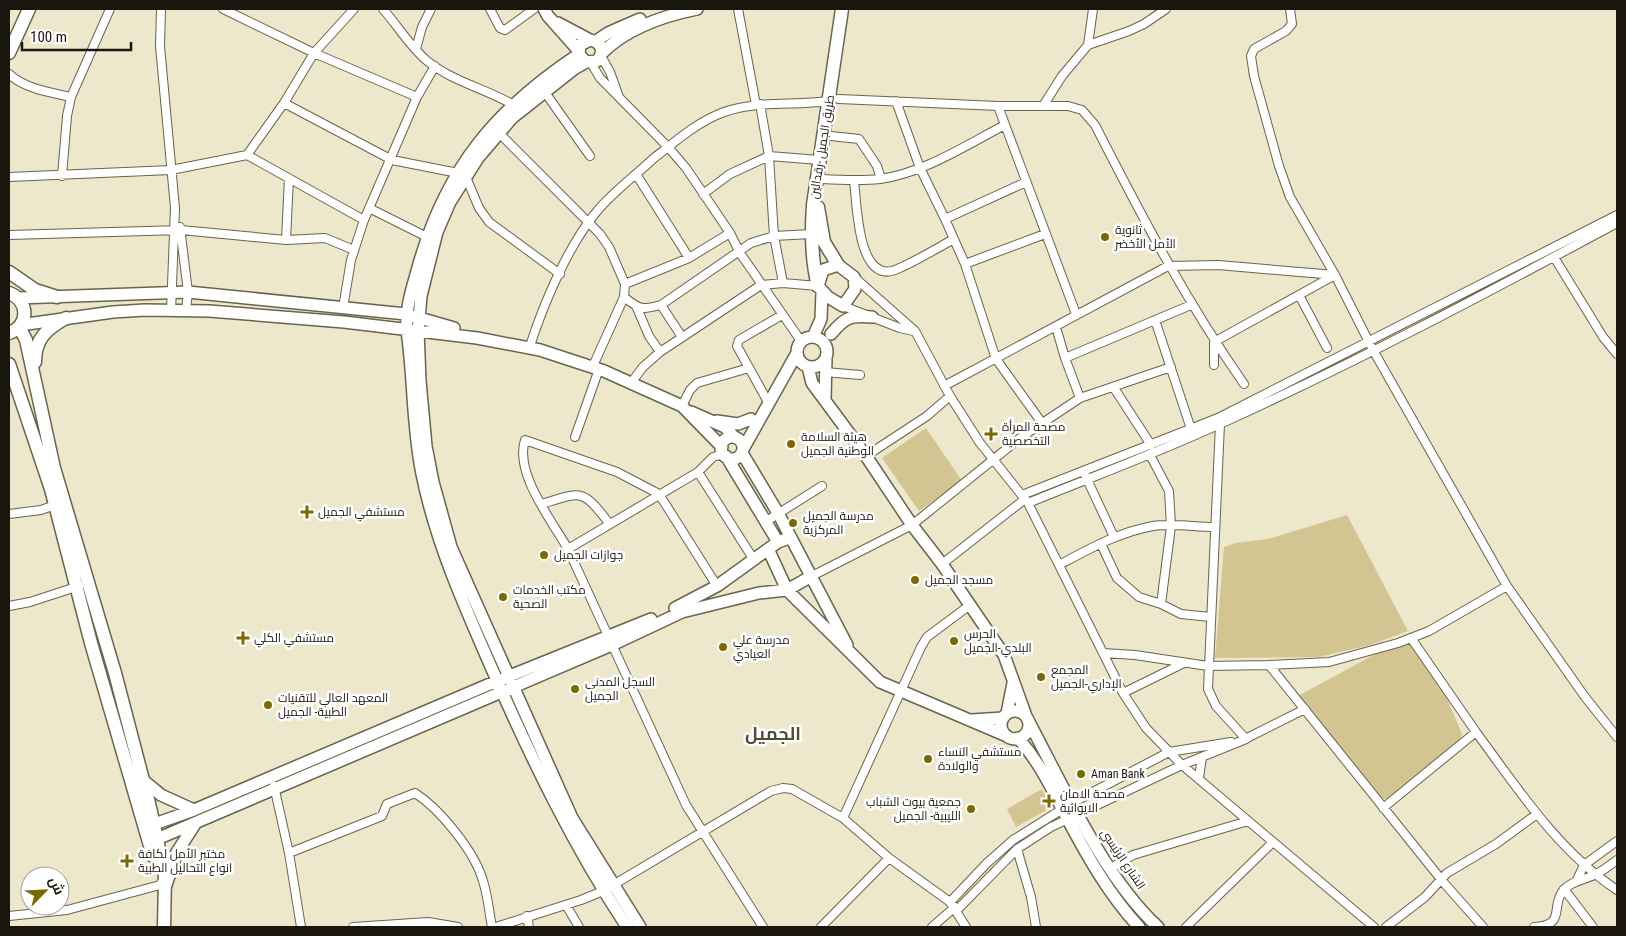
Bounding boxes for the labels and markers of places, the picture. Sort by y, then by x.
place label: ثانوية الأمل الأخضر [1114,223,1176,251]
marker: ثانوية الأمل الأخضر [1099,231,1111,243]
place label: مصحة المرأة التخصصية [1002,419,1065,448]
marker: مصحة المرأة التخصصية [984,427,998,441]
place label: هيئة السلامة الوطنية الجميل [801,430,874,458]
marker: هيئة السلامة الوطنية الجميل [785,438,797,450]
marker: مستشفي الجميل [300,505,314,519]
place label: مستشفي الجميل [318,505,405,522]
place label: مدرسة الجميل المركزية [803,509,874,537]
marker: مدرسة الجميل المركزية [787,517,799,529]
place label: جوازات الجميل [554,548,623,562]
marker: جوازات الجميل [538,549,550,561]
place label: مسجد الجميل [925,573,993,587]
marker: مسجد الجميل [909,574,921,586]
place label: مكتب الخدمات الصحية [513,583,586,611]
marker: مكتب الخدمات الصحية [497,591,509,603]
place label: الحرس البلدي-الجميل [964,627,1032,658]
marker: مستشفي الكلي [236,631,250,645]
place label: مستشفي الكلي [254,631,334,648]
place label: مدرسة علي العيادي [733,633,790,664]
marker: الحرس البلدي-الجميل [948,635,960,647]
marker: مدرسة علي العيادي [717,641,729,653]
place label: المجمع الإداري-الجميل [1051,663,1122,694]
marker: المجمع الإداري-الجميل [1035,671,1047,683]
place label: السجل المدني الجميل [585,675,655,703]
marker: السجل المدني الجميل [569,683,581,695]
place label: المعهد العالي للتقنيات الطبية- الجميل [278,691,388,719]
marker: المعهد العالي للتقنيات الطبية- الجميل [262,699,274,711]
place label: مستشفي النساء والولادة [938,745,1021,773]
marker: مستشفي النساء والولادة [922,753,934,765]
place label: Aman Bank [1091,767,1145,781]
marker: Aman Bank [1075,768,1087,780]
place label: مصحة الامان الايوائية [1060,787,1125,815]
marker: مصحة الامان الايوائية [1042,794,1056,808]
place label: جمعية بيوت الشباب الليبية- الجميل [866,795,961,823]
marker: جمعية بيوت الشباب الليبية- الجميل [965,803,977,815]
place label: مختبر الأمل لكافة انواع التحاليل الطبية [138,847,232,876]
marker: مختبر الأمل لكافة انواع التحاليل الطبية [120,854,134,868]

